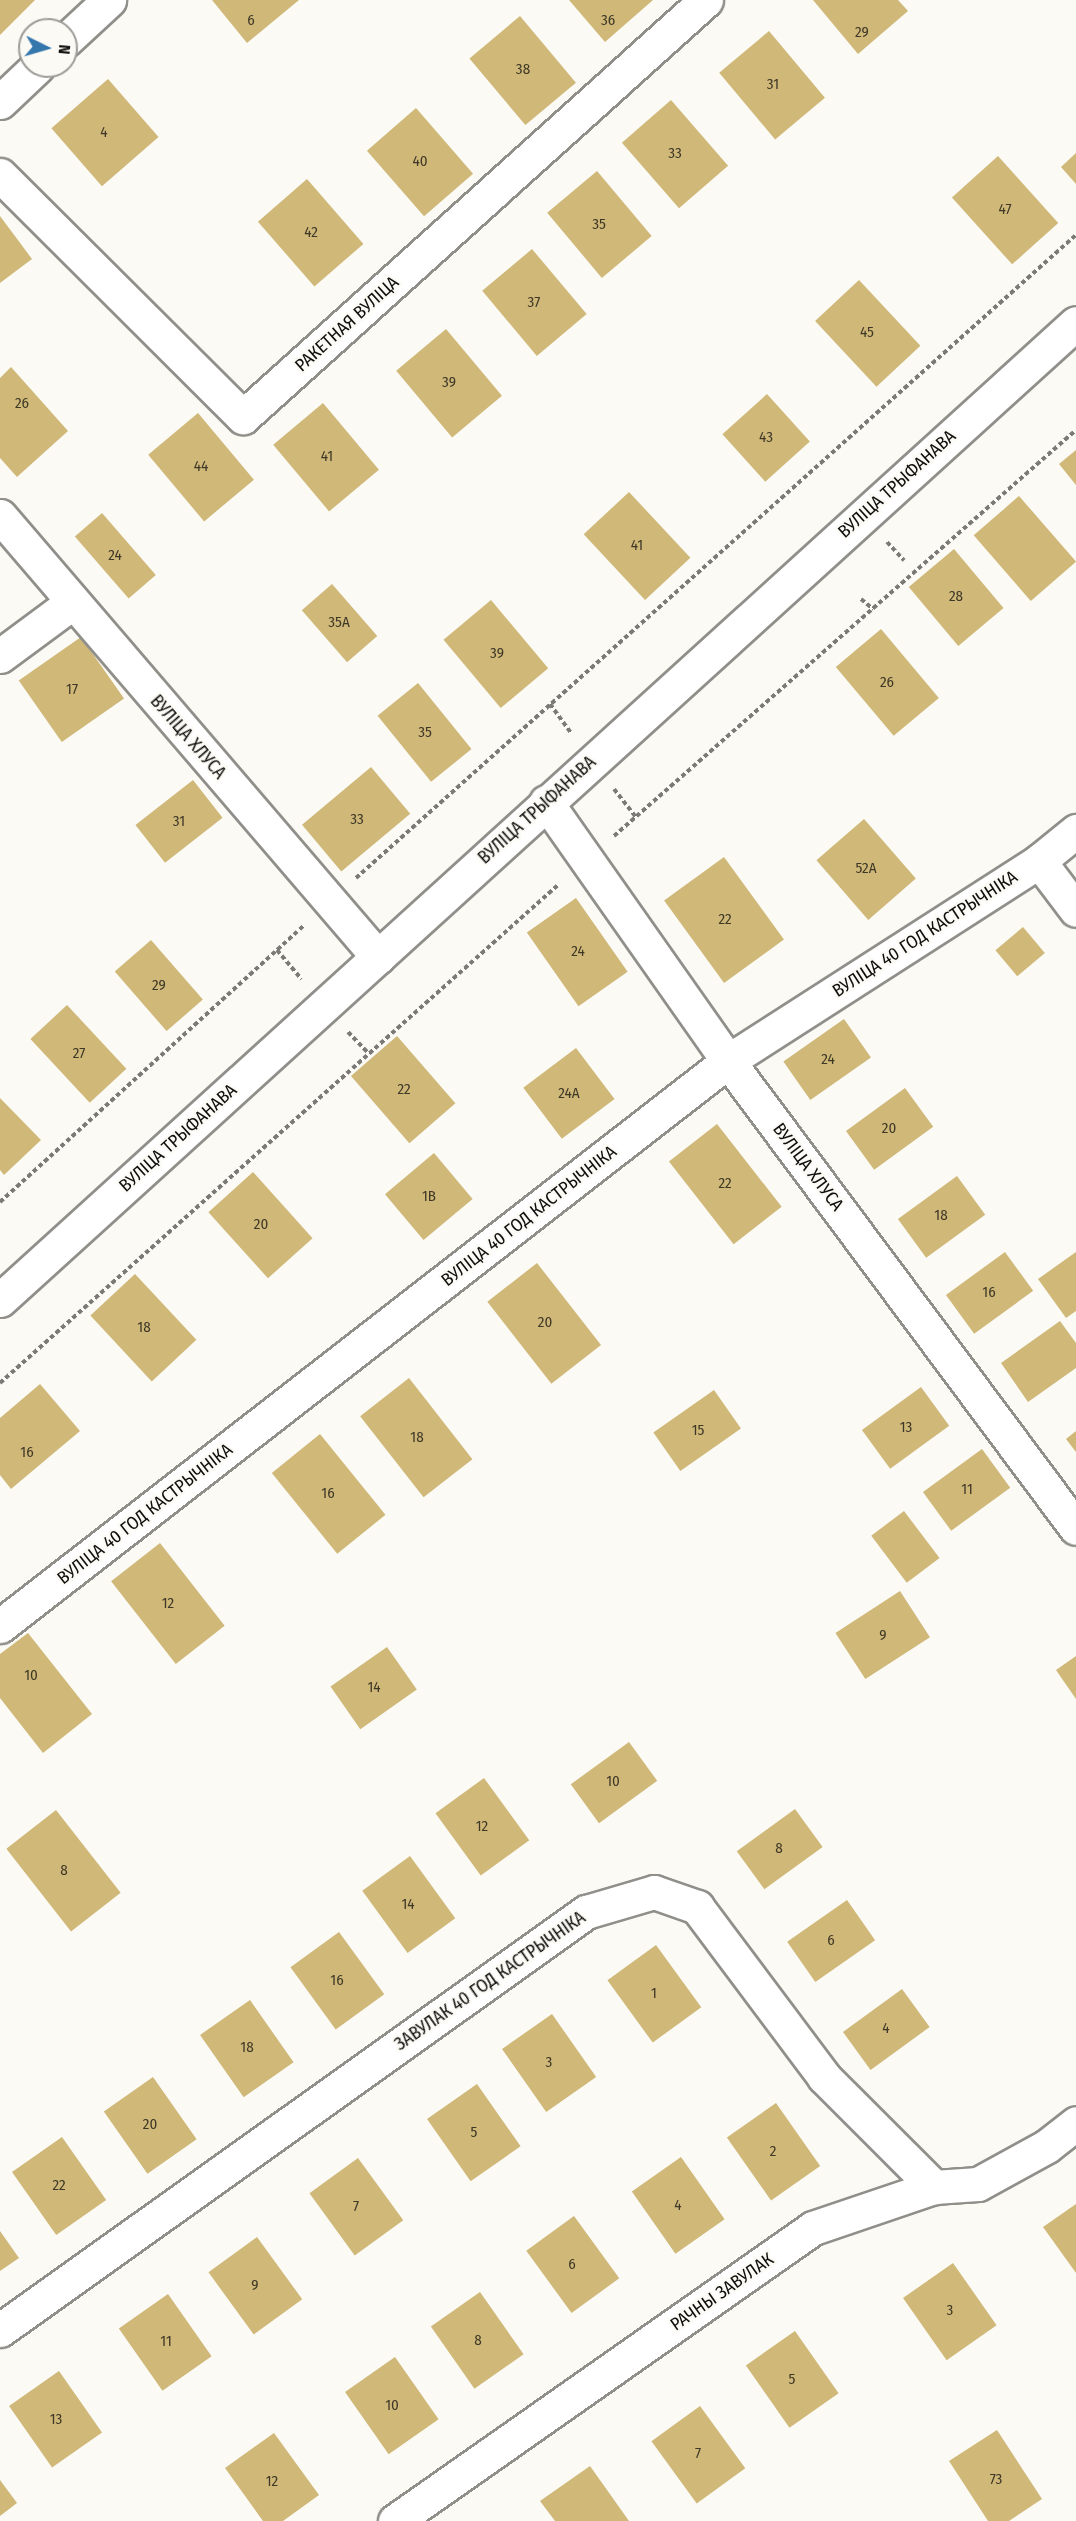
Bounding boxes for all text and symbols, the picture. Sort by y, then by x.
house number: 6 [247,12,255,30]
house number: 36 [601,12,615,30]
north arrow [18,18,78,78]
house number: 29 [855,24,869,42]
text: N [55,44,74,55]
house number: 38 [516,61,530,79]
house number: 31 [767,76,779,94]
house number: 4 [100,124,108,142]
house number: 33 [668,145,682,163]
house number: 40 [412,153,428,171]
house number: 47 [998,201,1012,219]
house number: 35 [592,216,606,234]
house number: 42 [304,224,318,242]
street label: РАКЕТНАЯ ВУЛІЦА [291,272,403,376]
house number: 37 [528,294,540,312]
house number: 45 [860,324,874,342]
house number: 39 [442,374,456,392]
house number: 26 [15,395,29,413]
street label: ВУЛІЦА ТРЫФАНАВА [834,425,960,543]
house number: 43 [759,429,773,447]
house number: 41 [321,448,333,466]
house number: 44 [194,458,208,476]
house number: 41 [631,537,643,555]
house number: 24 [108,547,122,565]
house number: 28 [949,588,963,606]
house number: 35А [328,614,350,632]
house number: 39 [490,645,504,663]
house number: 26 [880,674,894,692]
house number: 17 [66,681,78,699]
street label: ВУЛІЦА ХЛУСА [146,691,230,783]
house number: 35 [418,724,432,742]
street label: ВУЛІЦА ТРЫФАНАВА [474,751,600,869]
house number: 33 [350,811,364,829]
house number: 31 [173,813,185,831]
house number: 52А [855,860,877,878]
street label: ВУЛІЦА 40 ГОД КАСТРЫЧНІКА [829,866,1021,1002]
house number: 22 [718,911,732,929]
house number: 24 [571,943,585,961]
house number: 29 [152,977,166,995]
house number: 27 [73,1045,85,1063]
house number: 24 [821,1051,835,1069]
street label: ВУЛІЦА ТРЫФАНАВА [115,1079,241,1197]
house number: 22 [397,1081,411,1099]
house number: 24А [558,1085,580,1103]
street label: ВУЛІЦА ХЛУСА [768,1119,848,1215]
house number: 20 [882,1120,896,1138]
street label: ВУЛІЦА 40 ГОД КАСТРЫЧНІКА [437,1141,621,1291]
house number: 22 [718,1175,732,1193]
house number: 1В [422,1188,436,1206]
house number: 18 [934,1207,948,1225]
house number: 20 [254,1216,268,1234]
house number: 16 [982,1284,996,1302]
house number: 20 [538,1314,552,1332]
house number: 18 [137,1319,151,1337]
house number: 13 [900,1419,912,1437]
house number: 15 [692,1422,704,1440]
house number: 18 [410,1429,424,1447]
street label: ВУЛІЦА 40 ГОД КАСТРЫЧНІКА [53,1439,237,1589]
house number: 16 [20,1444,34,1462]
house number: 11 [961,1481,973,1499]
house number: 16 [321,1485,335,1503]
house number: 12 [162,1595,174,1613]
house number: 9 [879,1627,887,1645]
house number: 10 [24,1667,38,1685]
house number: 14 [367,1679,381,1697]
house number: 10 [606,1773,620,1791]
house number: 12 [476,1818,488,1836]
house number: 8 [775,1840,783,1858]
house number: 8 [60,1862,68,1880]
house number: 14 [401,1896,415,1914]
street label: ЗАВУЛАК 40 ГОД КАСТРЫЧНІКА [390,1907,590,2055]
house number: 6 [827,1932,835,1950]
house number: 16 [330,1972,344,1990]
house number: 1 [651,1985,657,2003]
house number: 4 [882,2020,890,2038]
house number: 18 [240,2039,254,2057]
house number: 3 [546,2054,552,2072]
house number: 20 [143,2116,157,2134]
house number: 5 [471,2124,477,2142]
house number: 2 [770,2143,776,2161]
house number: 22 [52,2177,66,2195]
house number: 4 [674,2197,682,2215]
house number: 7 [353,2198,359,2216]
street label: РАЧНЫ ЗАВУЛАК [666,2248,778,2336]
house number: 6 [568,2256,576,2274]
house number: 9 [251,2277,259,2295]
house number: 3 [947,2302,953,2320]
house number: 8 [474,2332,482,2350]
house number: 11 [160,2333,172,2351]
house number: 5 [789,2371,795,2389]
house number: 10 [385,2397,399,2415]
house number: 13 [50,2411,62,2429]
house number: 7 [695,2445,701,2463]
house number: 73 [990,2471,1002,2489]
house number: 12 [266,2473,278,2491]

